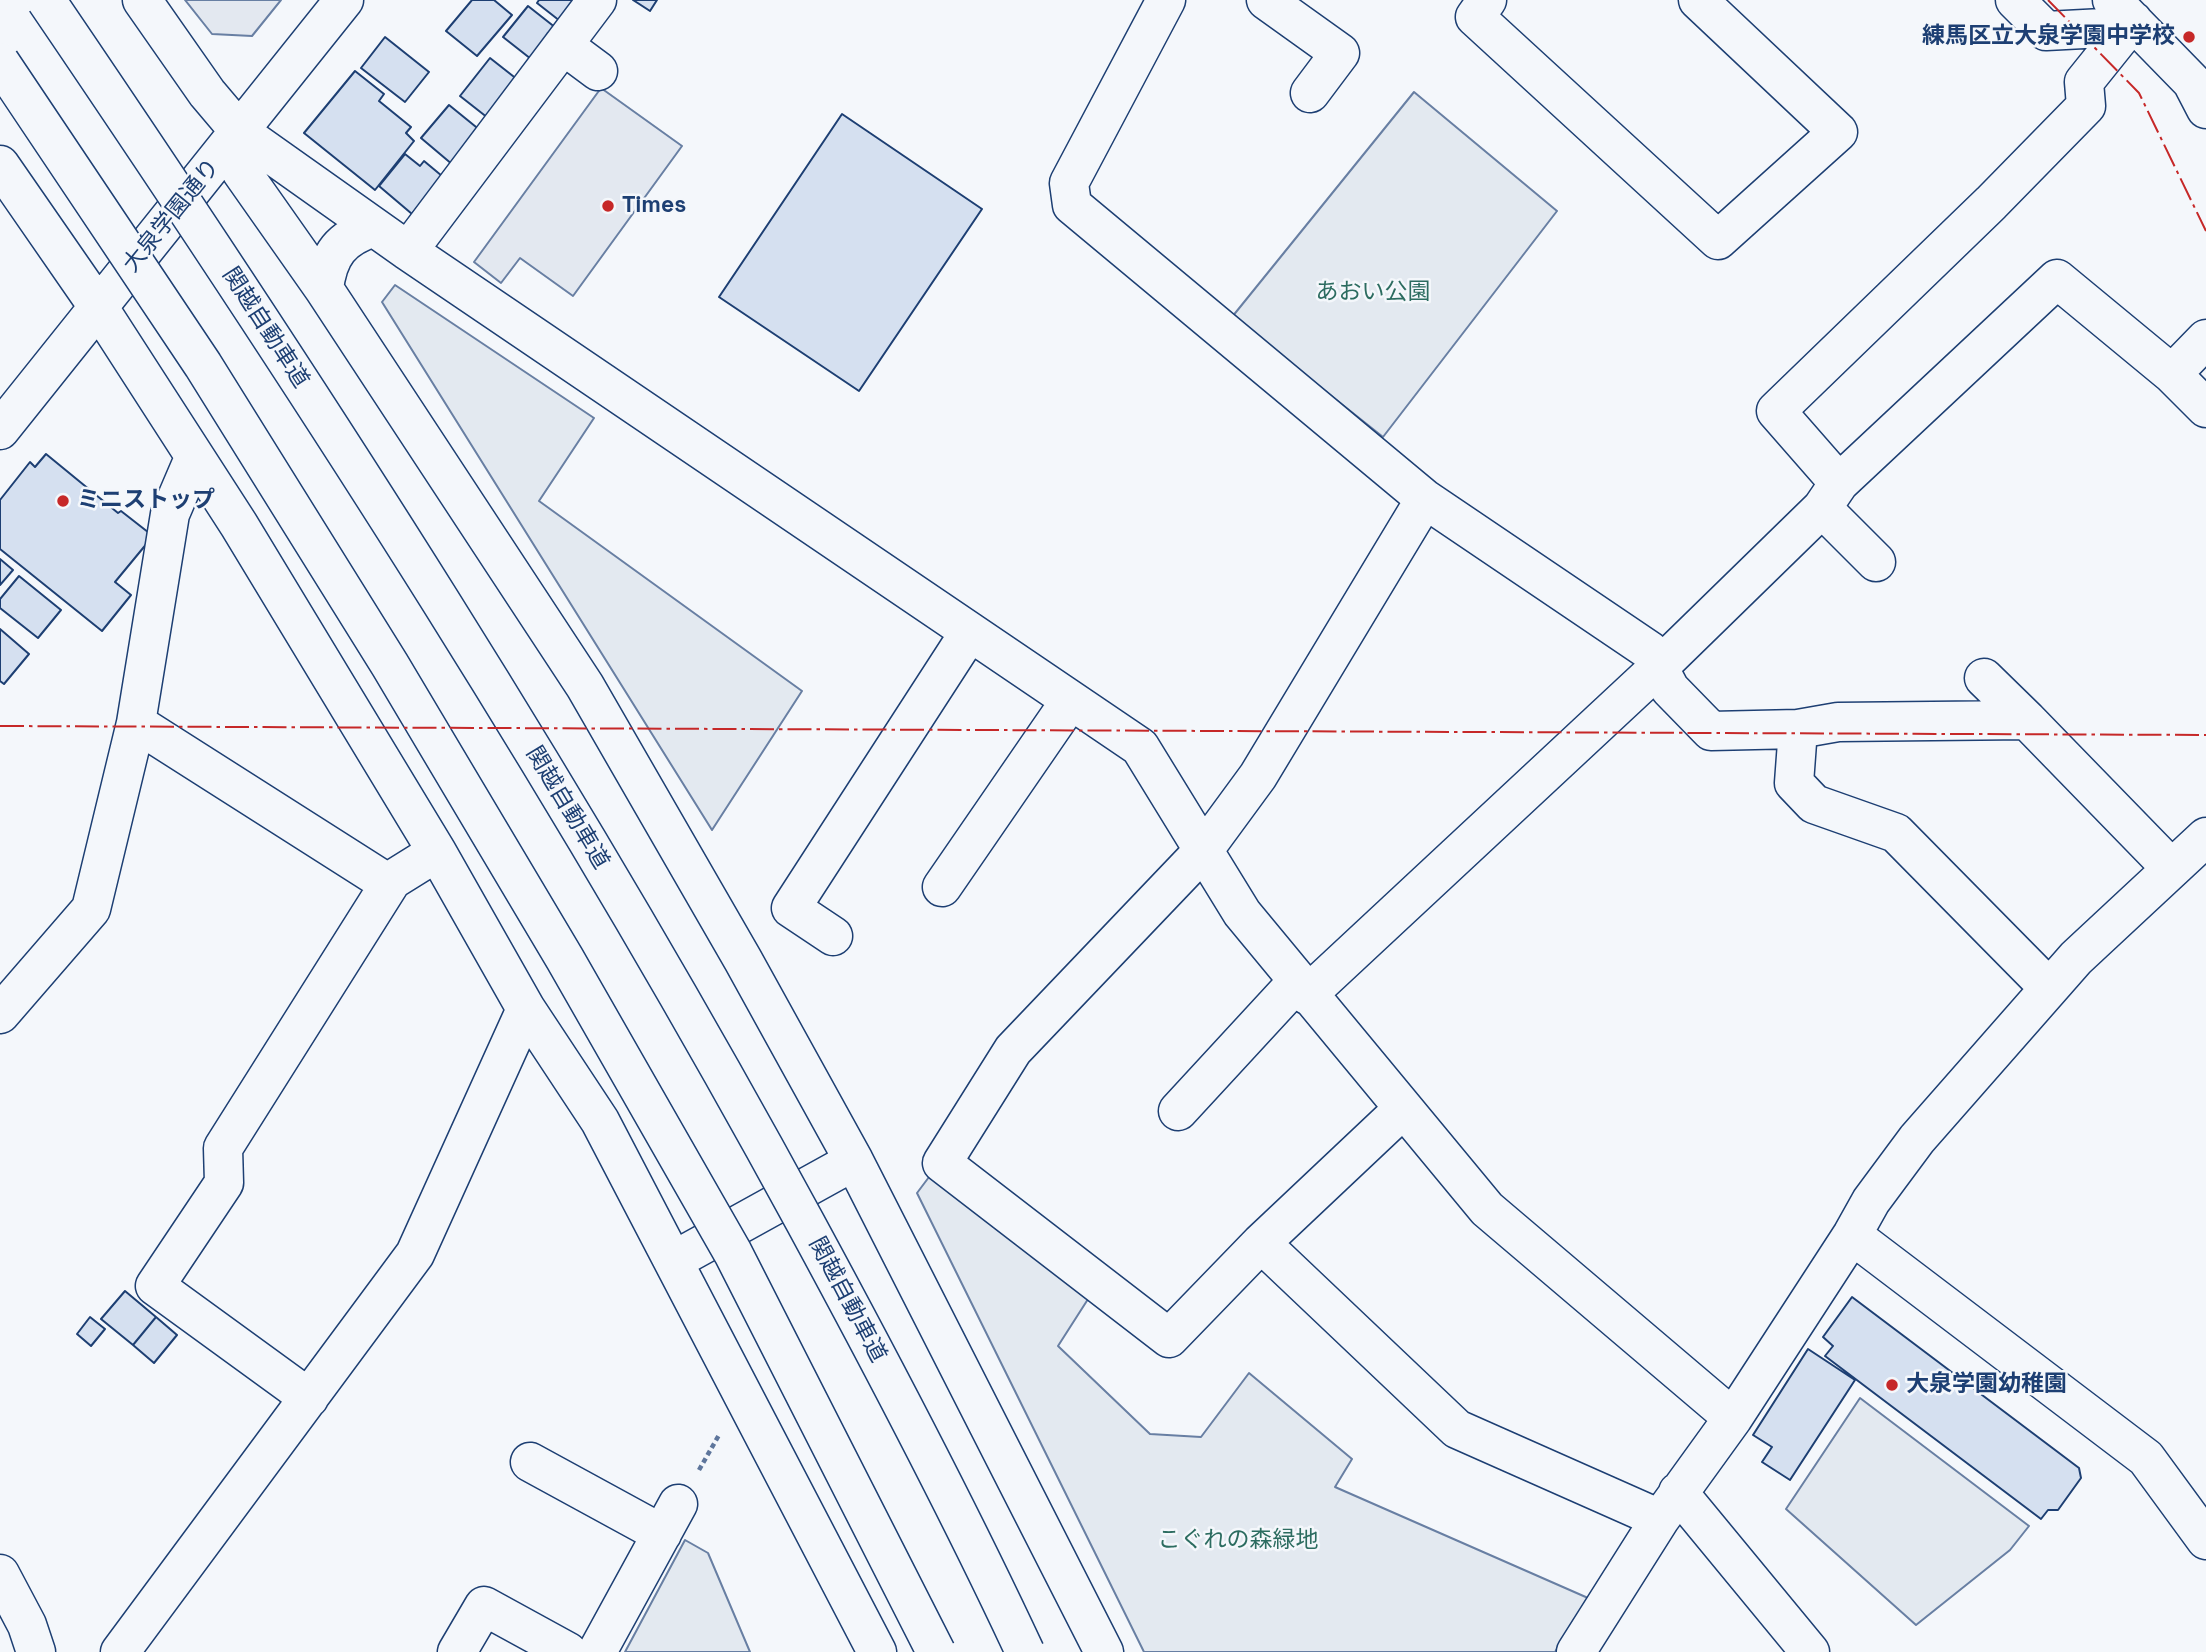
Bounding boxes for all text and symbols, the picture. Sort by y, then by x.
place label: 練馬区立大泉学園中学校 [1922,23,2175,51]
marker: 練馬区立大泉学園中学校 [2181,29,2197,45]
street label: 大泉学園通り [118,154,226,278]
place label: Times [622,192,686,220]
marker: Times [600,198,616,214]
street label: 関越自動車道 [216,263,314,393]
park label: あおい公園 [1316,279,1430,307]
place label: ミニストップ [77,487,215,515]
marker: ミニストップ [55,493,71,509]
street label: 関越自動車道 [520,742,614,874]
street label: 関越自動車道 [802,1233,892,1367]
place label: 大泉学園幼稚園 [1906,1371,2067,1399]
marker: 大泉学園幼稚園 [1884,1377,1900,1393]
park label: こぐれの森緑地 [1158,1527,1318,1555]

